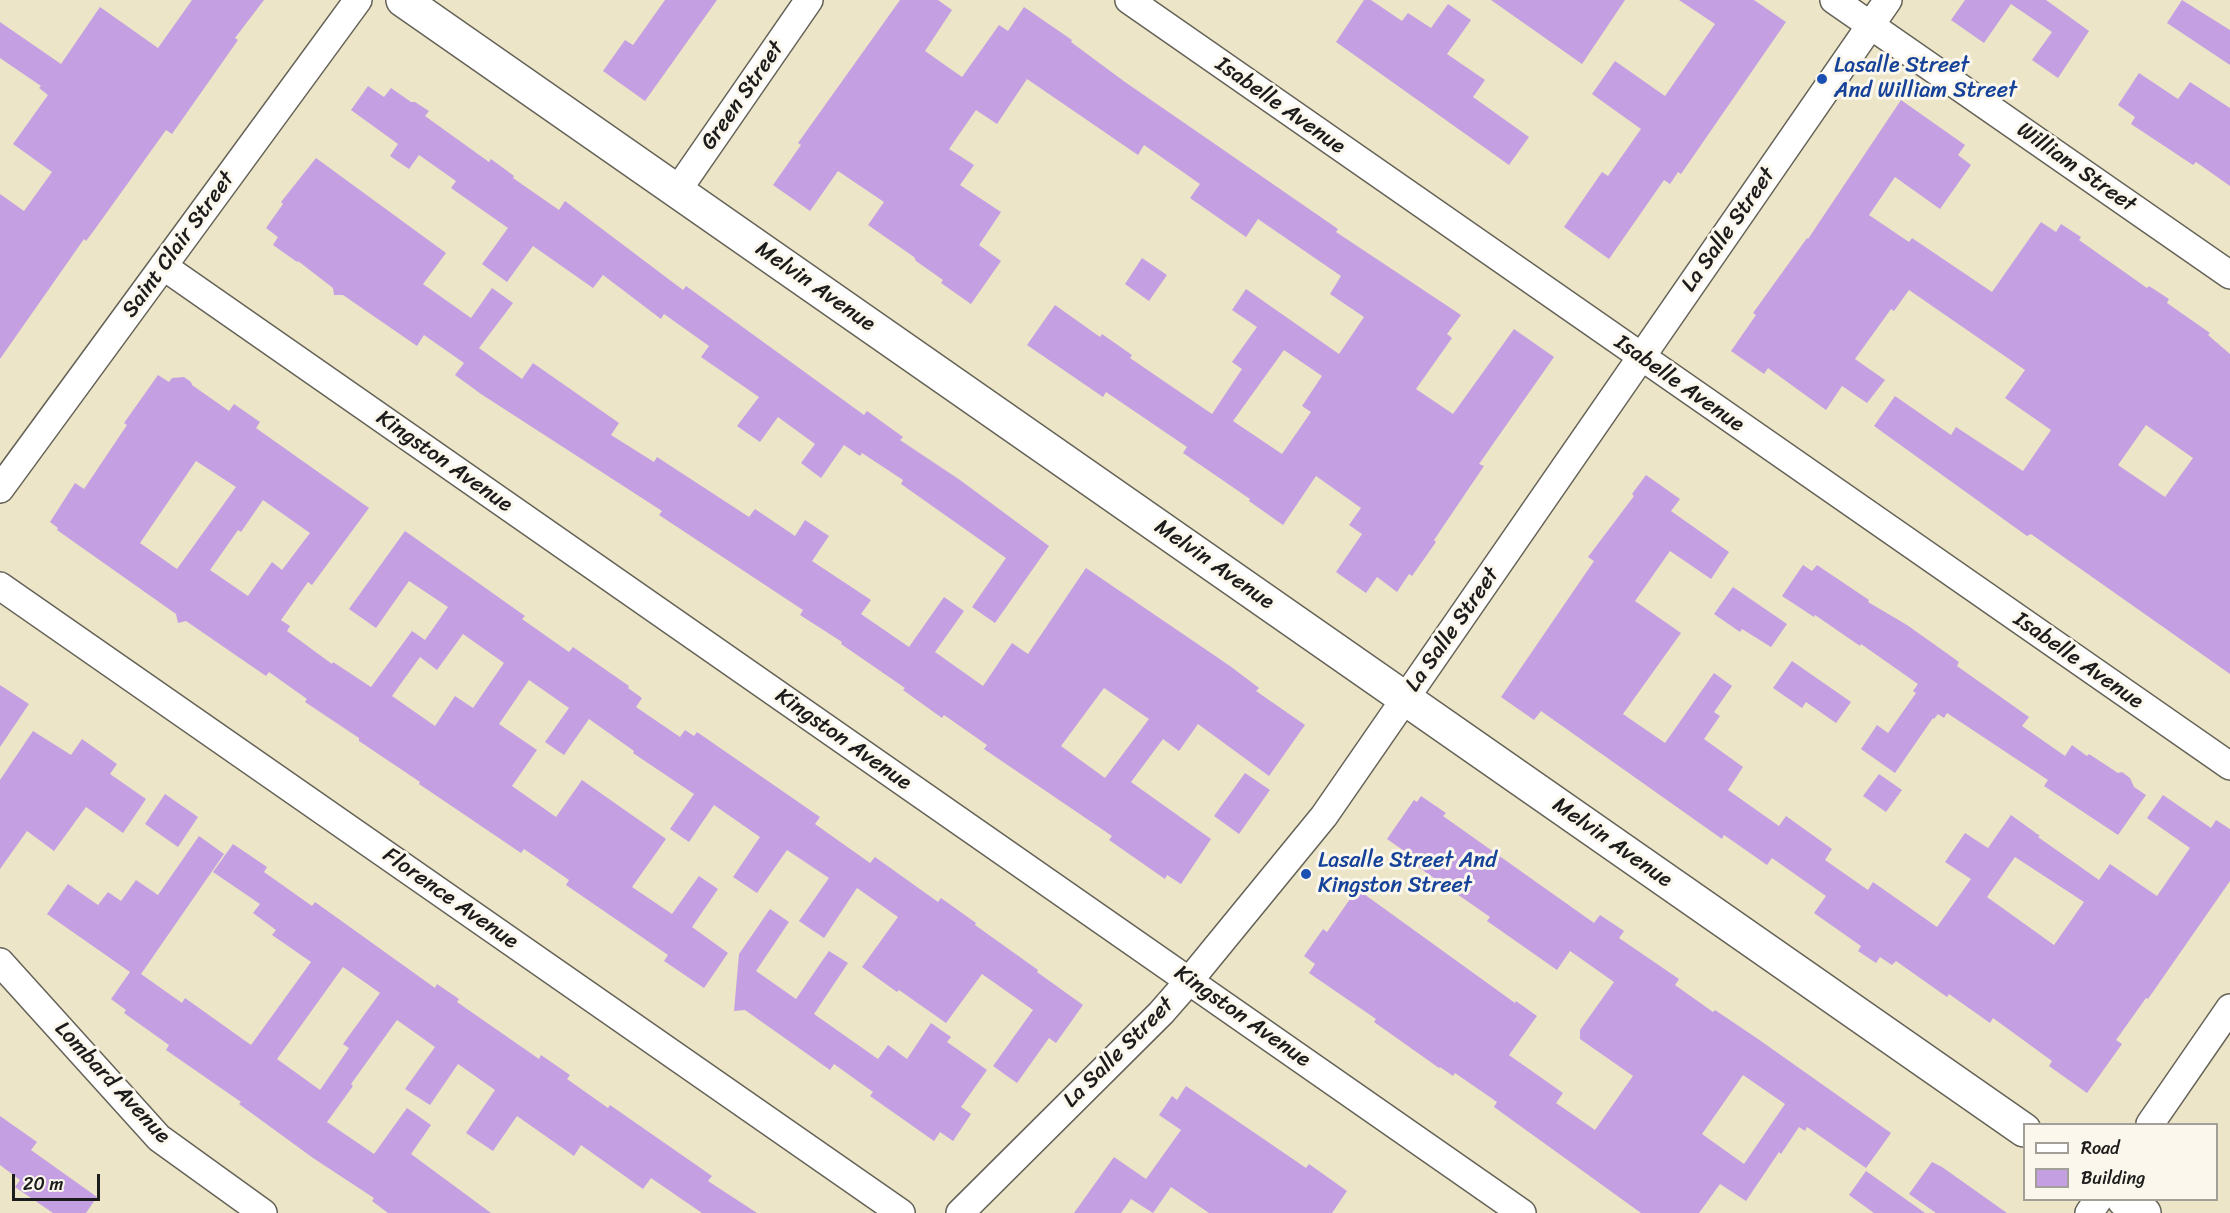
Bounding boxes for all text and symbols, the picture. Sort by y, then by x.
street label: Green Street [696,36,790,156]
street label: Isabelle Avenue [1210,52,1350,160]
place label: Lasalle Street And William Street [1834,53,2017,104]
marker: Lasalle Street And William Street [1815,72,1829,86]
street label: William Street [2011,117,2141,219]
street label: La Salle Street [1677,163,1781,297]
street label: Saint Clair Street [117,167,241,323]
street label: Melvin Avenue [750,236,880,338]
street label: Isabelle Avenue [1609,330,1749,438]
street label: Kingston Avenue [371,405,517,519]
street label: Melvin Avenue [1149,514,1279,616]
street label: La Salle Street [1401,563,1505,697]
street label: Isabelle Avenue [2008,607,2148,715]
street label: Kingston Avenue [770,683,916,797]
street label: Melvin Avenue [1547,792,1677,894]
street label: Florence Avenue [377,843,523,955]
place label: Lasalle Street And Kingston Street [1318,848,1497,900]
marker: Lasalle Street And Kingston Street [1299,867,1313,881]
street label: Kingston Avenue [1169,960,1315,1074]
street label: La Salle Street [1058,992,1180,1114]
street label: Lombard Avenue [49,1016,175,1150]
legend [2023,1123,2218,1201]
text: Road [2081,1132,2120,1164]
scale bar [15,1162,104,1200]
text: Building [2081,1162,2145,1194]
text: 20 m [23,1168,63,1200]

